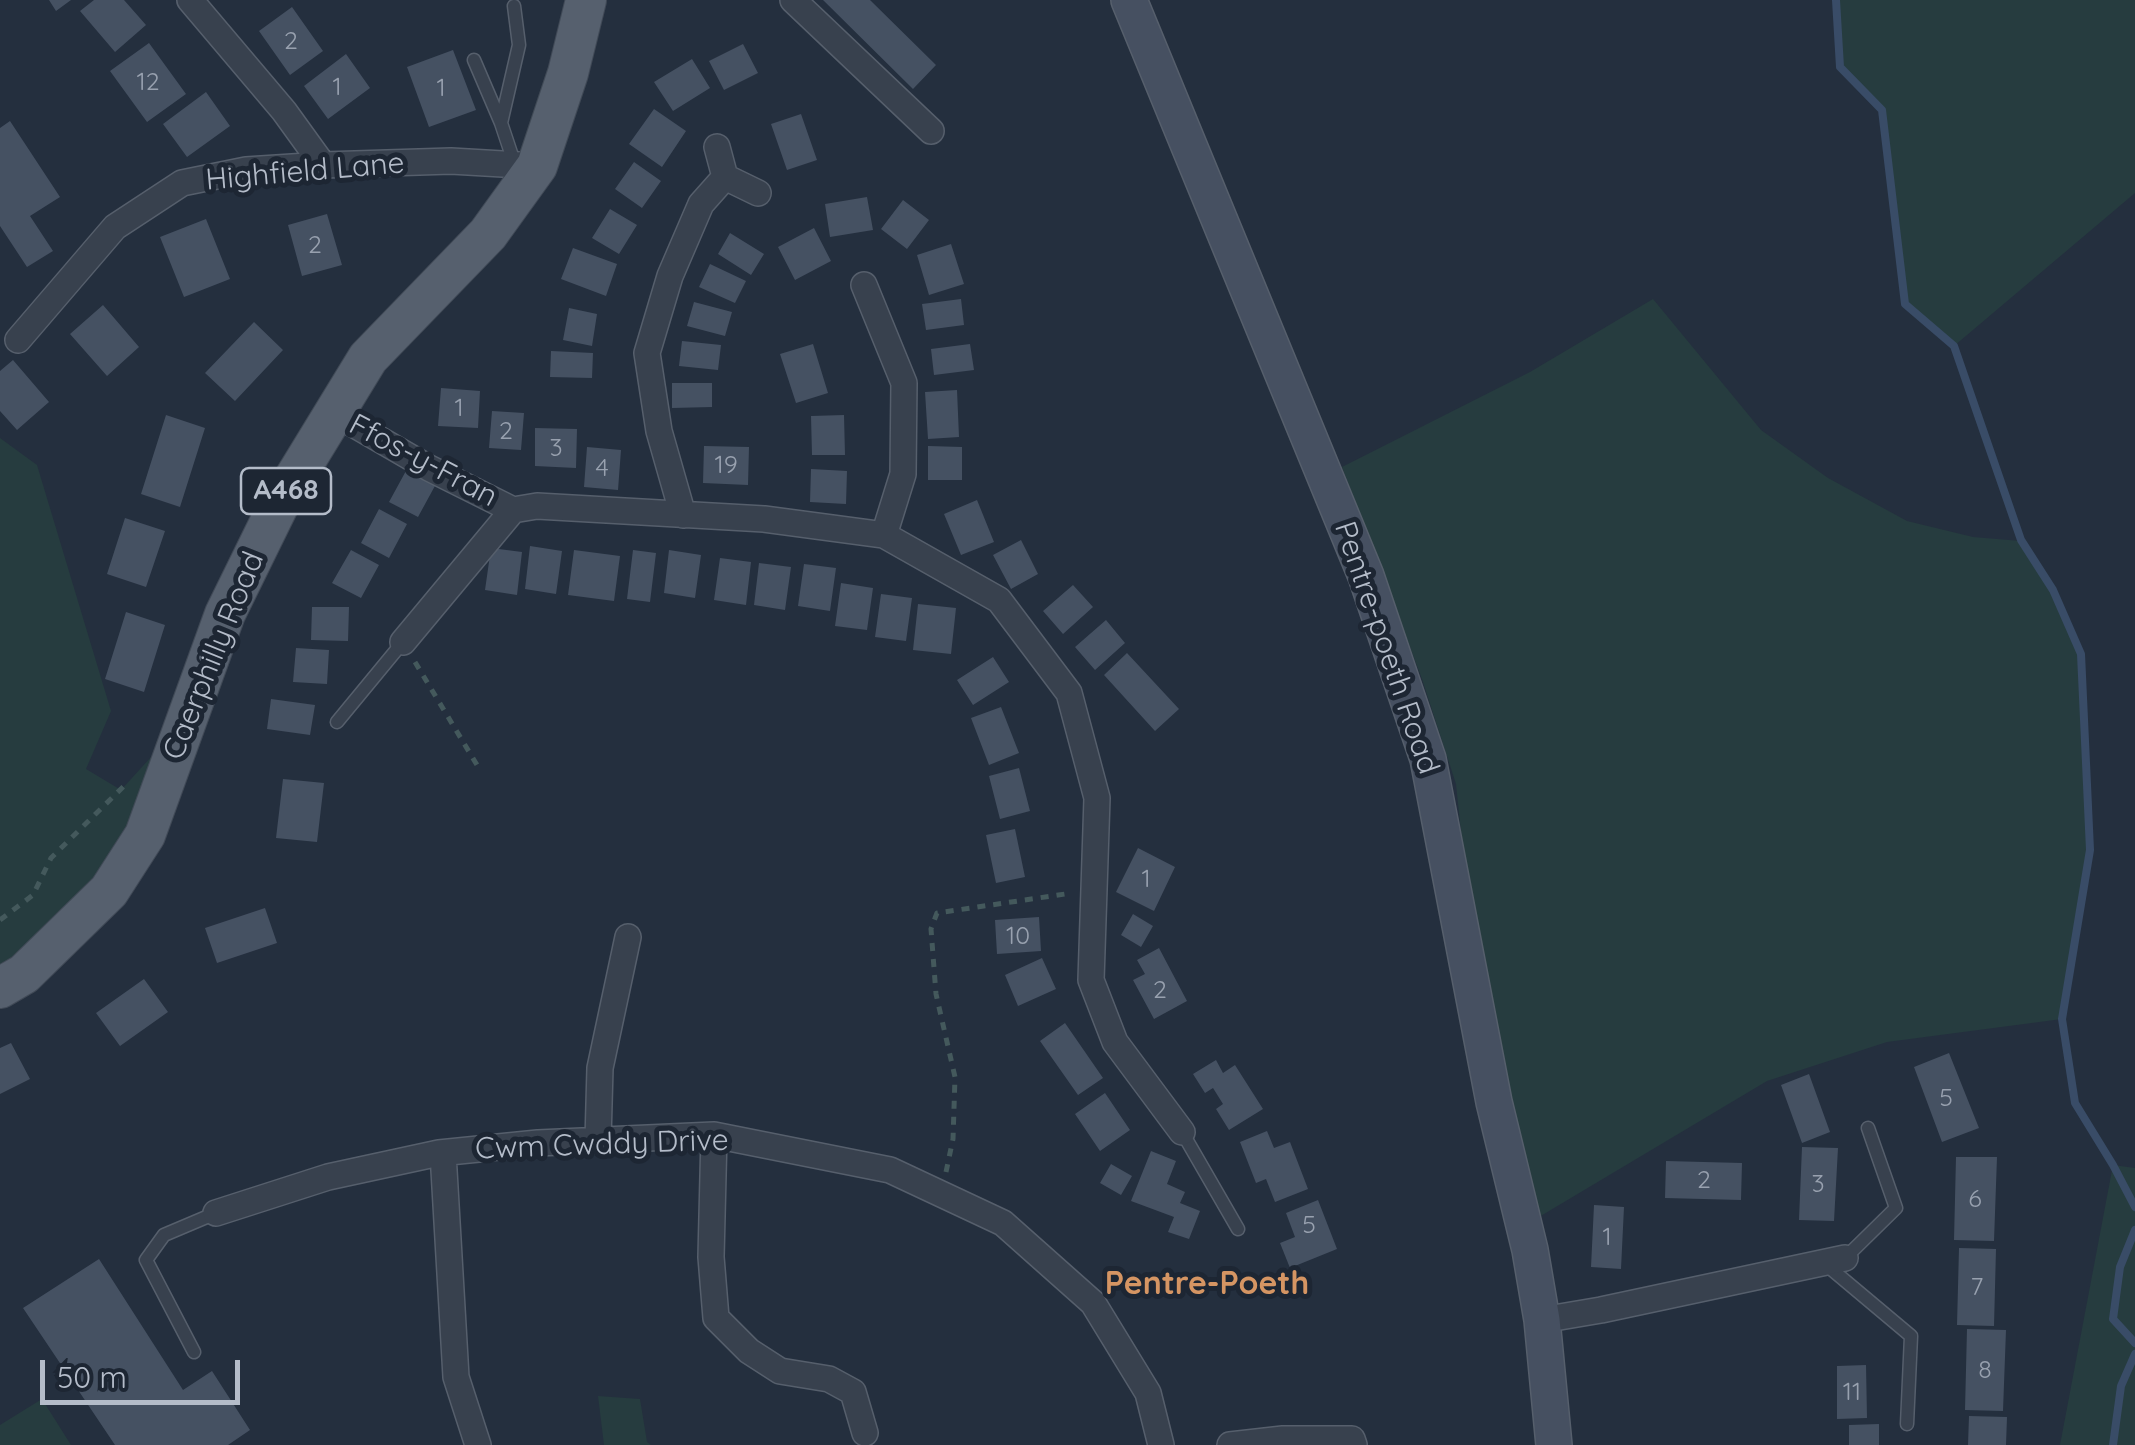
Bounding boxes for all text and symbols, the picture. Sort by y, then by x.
house number: 2 [284,26,298,56]
house number: 12 [136,67,160,97]
house number: 1 [332,72,342,102]
house number: 1 [436,73,446,103]
street label: Highfield Lane [204,145,406,199]
house number: 2 [308,230,322,260]
house number: 1 [454,393,464,423]
street label: Ffos-y-Fran [343,407,503,515]
house number: 2 [499,416,513,446]
house number: 3 [549,433,563,463]
house number: 19 [714,450,738,480]
house number: 4 [595,453,609,483]
road number: A468 [241,468,331,514]
street label: Pentre-poeth Road [1326,517,1446,779]
street label: Caerphilly Road [156,547,272,765]
house number: 1 [1141,864,1151,894]
house number: 10 [1006,921,1030,951]
house number: 2 [1153,975,1167,1005]
house number: 5 [1939,1083,1953,1113]
street label: Cwm Cwddy Drive [475,1123,729,1167]
house number: 2 [1697,1165,1711,1195]
house number: 3 [1811,1169,1825,1199]
house number: 6 [1968,1184,1982,1214]
house number: 5 [1302,1210,1316,1240]
house number: 1 [1602,1222,1612,1252]
district label: Pentre-Poeth [1105,1265,1309,1303]
house number: 7 [1971,1272,1983,1302]
scale bar [45,1340,245,1402]
house number: 8 [1978,1355,1992,1385]
text: 50 m [57,1358,127,1396]
house number: 11 [1843,1377,1861,1407]

